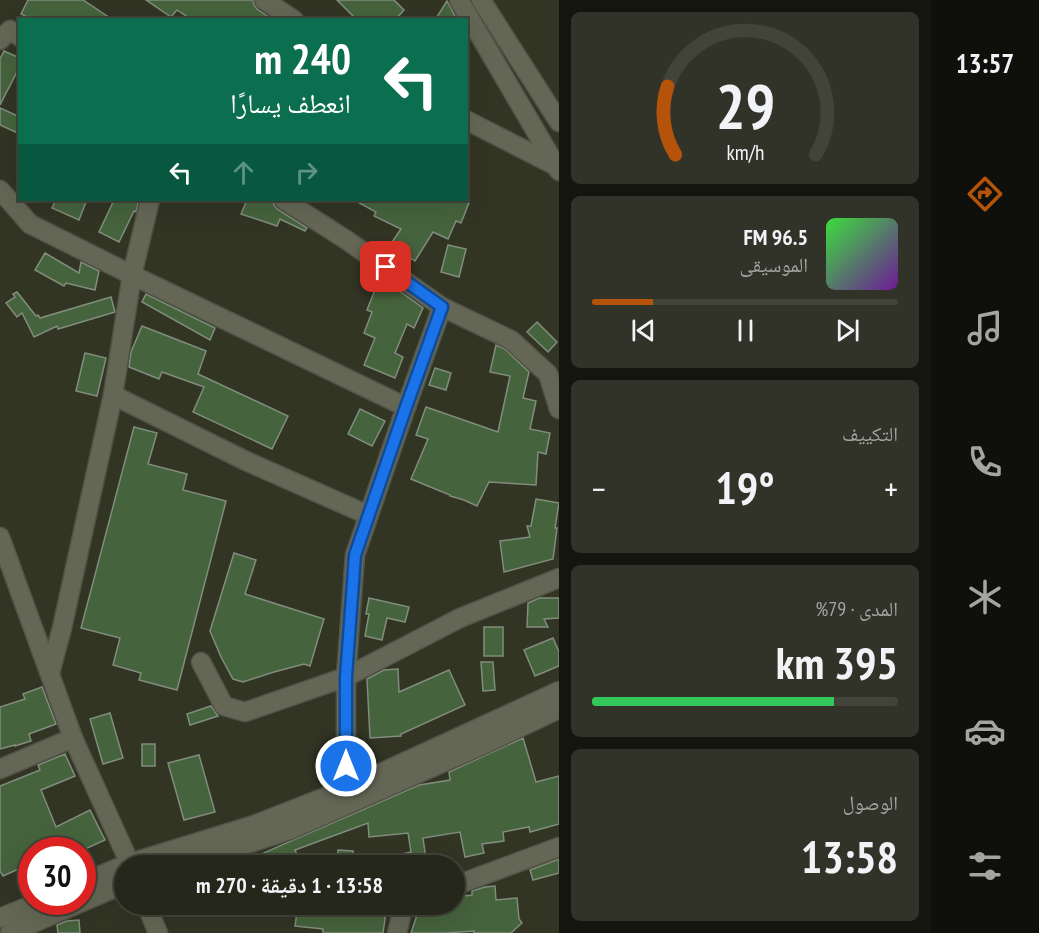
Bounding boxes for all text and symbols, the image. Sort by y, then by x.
text: 240 m [254,31,351,86]
icon: left [372,42,450,120]
text: 13:57 [956,46,1014,80]
text: 29 [715,65,775,146]
text: انعطف يسارًا [230,86,351,120]
text: km/h [726,138,764,166]
icon: left [164,156,197,189]
icon: ahead [227,156,260,189]
icon: right [290,156,323,189]
icon: directions [964,173,1006,215]
text: 96.5 FM [743,223,808,251]
pin [360,241,411,292]
icon: arrive [369,250,402,283]
text: الموسيقى [740,252,808,278]
icon: music [964,307,1006,349]
icon: previous [627,314,660,347]
icon: pause [729,314,762,347]
icon: next [831,314,864,347]
text: التكييف [842,421,898,447]
icon: phone [964,441,1006,483]
text: 19° [715,458,775,516]
text: − [592,467,606,510]
text: + [884,467,898,510]
icon: climate [964,576,1006,618]
text: المدى · 79% [815,596,898,622]
text: 395 km [776,633,898,691]
icon: car [964,710,1006,752]
position arrow [314,734,378,798]
text: الوصول [843,790,898,816]
text: 13:58 [801,827,898,885]
speed limit sign: 30 [18,837,96,915]
icon: filters [964,845,1006,887]
text: 13:58 · 1 دقيقة · 270 m [196,871,383,899]

